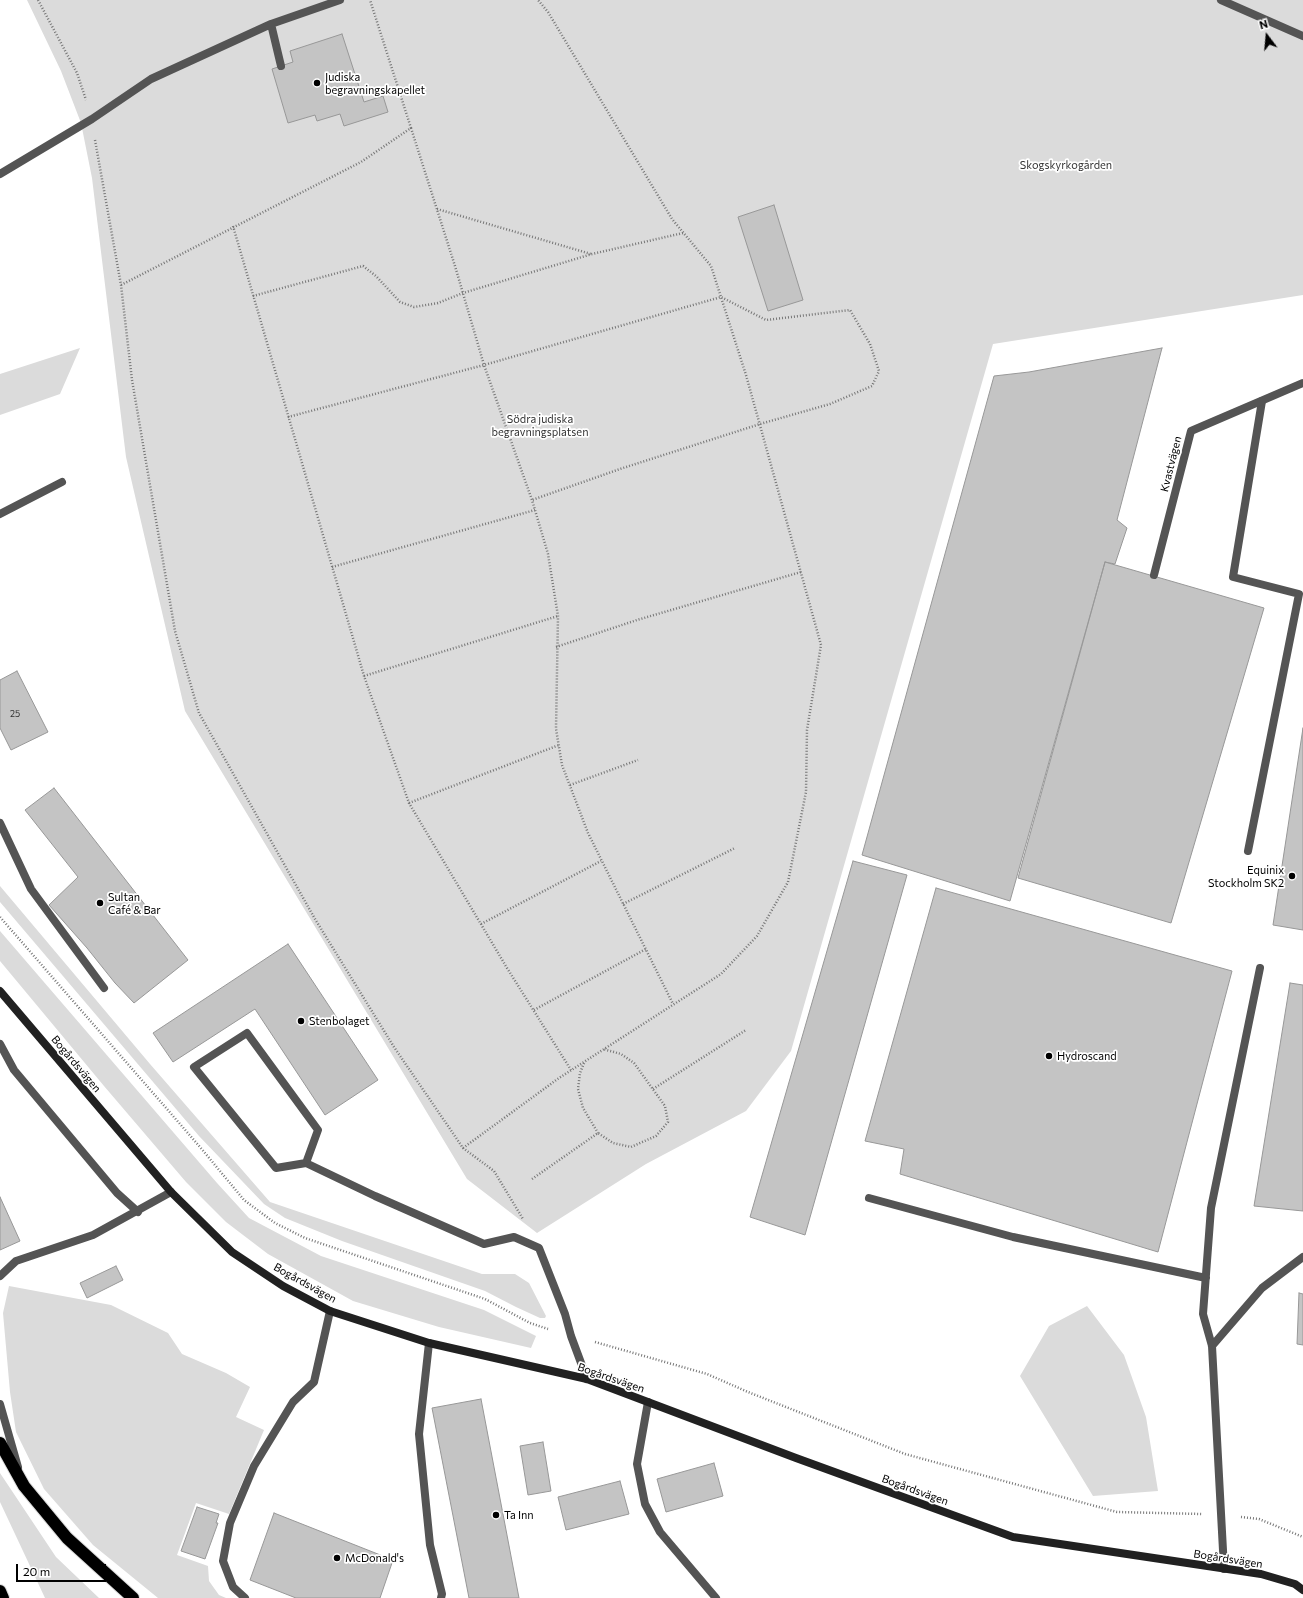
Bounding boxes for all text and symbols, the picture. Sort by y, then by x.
north arrow [1247,16,1287,56]
text: N [1258,17,1269,31]
place label: Judiska begravningskapellet [325,70,425,96]
marker: Judiska begravningskapellet [312,78,322,88]
park label: Skogskyrkogården [1020,158,1112,172]
park label: Södra judiska begravningsplatsen [492,412,588,438]
street label: Kvastvägen [1158,435,1184,493]
house number: 25 [10,709,20,719]
place label: Equinix Stockholm SK2 [1208,863,1284,889]
marker: Equinix Stockholm SK2 [1287,871,1297,881]
place label: Sultan Café & Bar [108,890,161,916]
marker: Sultan Café & Bar [95,898,105,908]
place label: Stenbolaget [309,1014,370,1028]
marker: Stenbolaget [296,1016,306,1026]
street label: Bogårdsvägen [48,1033,104,1095]
place label: Hydroscand [1057,1049,1117,1063]
marker: Hydroscand [1044,1051,1054,1061]
street label: Bogårdsvägen [271,1260,339,1306]
street label: Bogårdsvägen [576,1360,646,1396]
street label: Bogårdsvägen [880,1472,950,1508]
place label: Ta Inn [504,1508,534,1522]
marker: Ta Inn [491,1510,501,1520]
street label: Bogårdsvägen [1192,1547,1264,1571]
place label: McDonald's [345,1551,404,1565]
marker: McDonald's [332,1553,342,1563]
scale bar [18,1556,108,1582]
text: 20 m [23,1564,50,1578]

